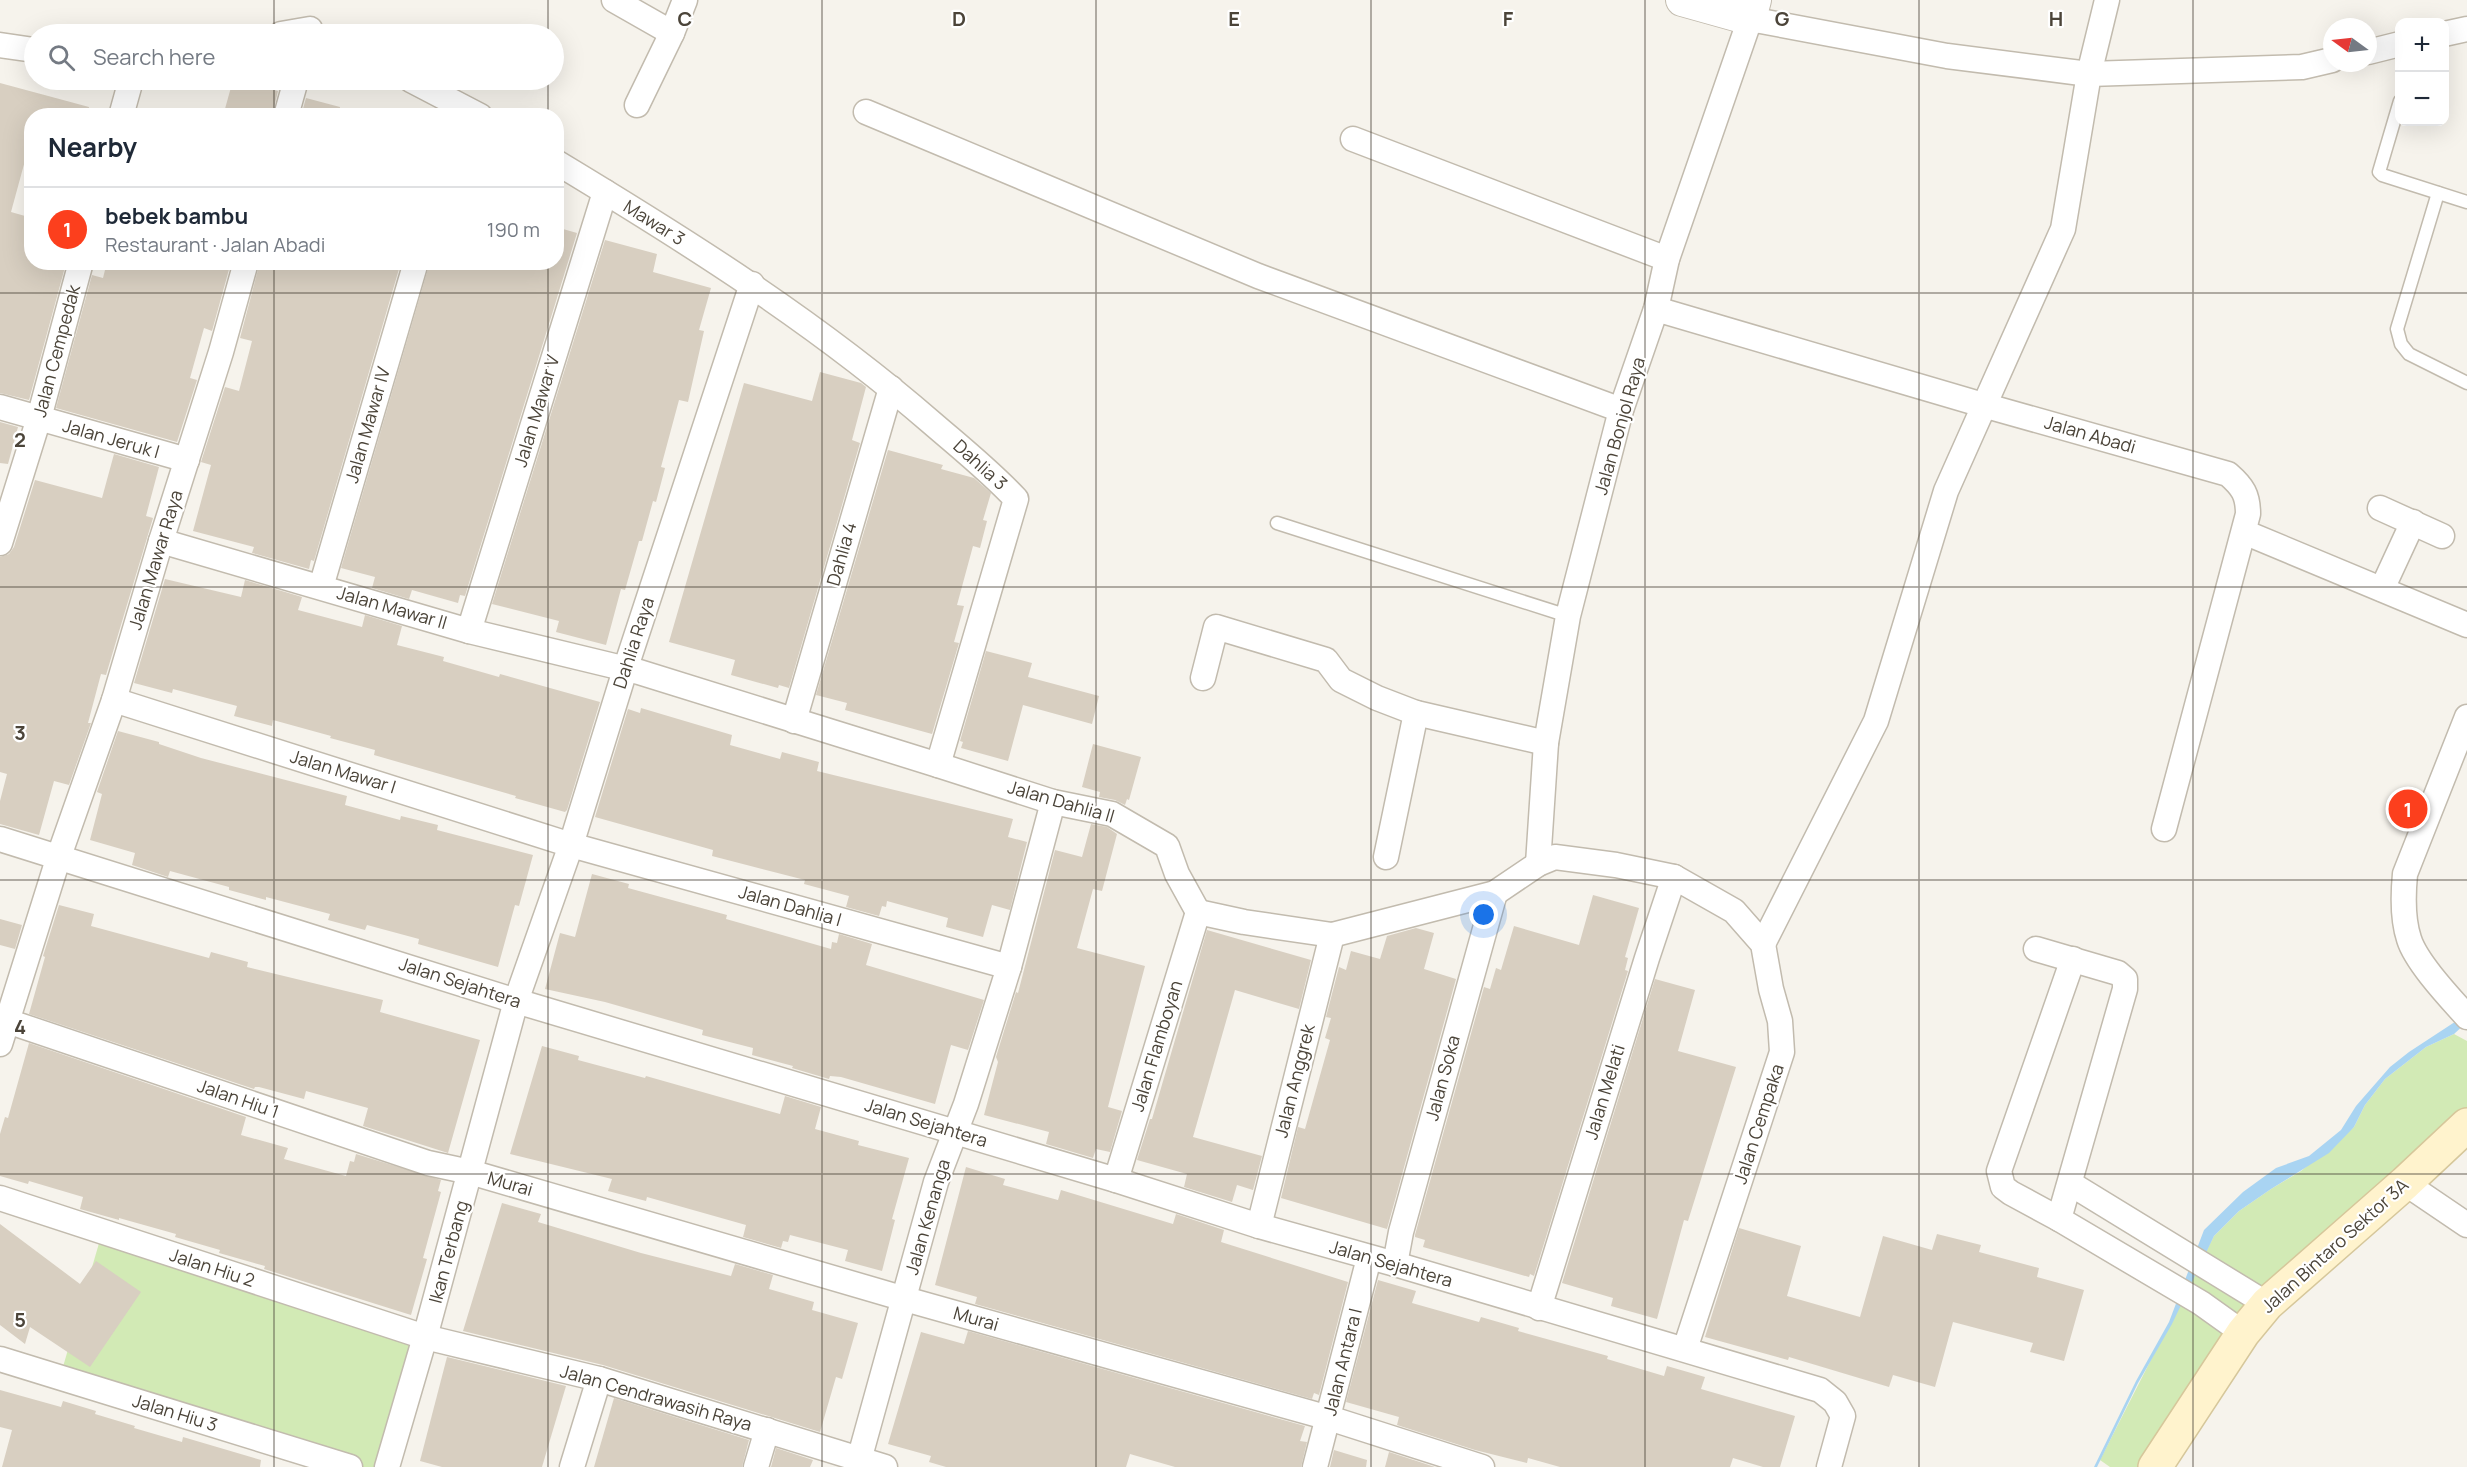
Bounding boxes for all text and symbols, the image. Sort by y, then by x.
text: C [678,5,692,32]
text: D [952,5,966,32]
text: E [1228,5,1240,32]
text: F [1503,5,1514,32]
text: G [1775,5,1790,32]
text: H [2049,5,2063,32]
north arrow [2323,18,2377,72]
map controls [2395,18,2449,126]
button: + [2395,18,2449,72]
search box [24,24,564,90]
icon: search [45,41,78,74]
text: Search here [93,42,215,72]
button: − [2395,72,2449,126]
text: Nearby [48,129,137,165]
street label: Mawar 3 [619,194,690,250]
text: bebek bambu [105,201,248,231]
text: 1 [63,216,72,243]
text: 190 m [487,216,540,243]
text: Restaurant · Jalan Abadi [105,231,325,258]
street label: Jalan Cempedak [27,281,86,420]
street label: Jalan Mawar V [508,352,564,470]
street label: Jalan Bonjol Raya [1588,354,1650,497]
street label: Jalan Mawar IV [339,364,395,486]
street label: Jalan Abadi [2042,410,2139,458]
street label: Jalan Jeruk I [60,413,162,463]
text: 2 [14,426,26,453]
street label: Dahlia 3 [949,434,1013,495]
street label: Jalan Mawar Raya [122,487,188,633]
street label: Dahlia 4 [820,519,862,588]
street label: Jalan Mawar II [334,580,450,634]
street label: Dahlia Raya [607,594,659,691]
text: 3 [14,719,26,746]
street label: Jalan Mawar I [288,744,399,798]
street label: Jalan Dahlia II [1005,774,1117,828]
pin: 1 [2388,786,2428,832]
street label: Jalan Dahlia I [736,879,844,931]
your location [1469,900,1498,929]
street label: Jalan Sejahtera [396,951,524,1013]
street label: Jalan Flamboyan [1125,977,1187,1114]
text: 4 [14,1013,26,1040]
street label: Jalan Anggrek [1268,1021,1320,1140]
street label: Jalan Soka [1419,1032,1465,1123]
street label: Jalan Melati [1578,1041,1630,1142]
street label: Jalan Cempaka [1727,1061,1789,1187]
street label: Jalan Hiu 1 [194,1073,282,1123]
street label: Jalan Sejahtera [862,1092,991,1152]
street label: Jalan Kenanga [899,1156,955,1277]
street label: Murai [485,1165,536,1201]
street label: Jalan Bintaro Sektor 3A [2256,1172,2413,1318]
street label: Ikan Terbang [423,1198,473,1306]
street label: Jalan Sejahtera [1327,1234,1456,1292]
street label: Jalan Hiu 2 [167,1242,258,1292]
street label: Murai [951,1300,1002,1336]
street label: Jalan Antara I [1317,1305,1367,1418]
text: 5 [14,1306,26,1333]
street label: Jalan Cendrawasih Raya [558,1358,755,1436]
street label: Jalan Hiu 3 [130,1388,221,1436]

